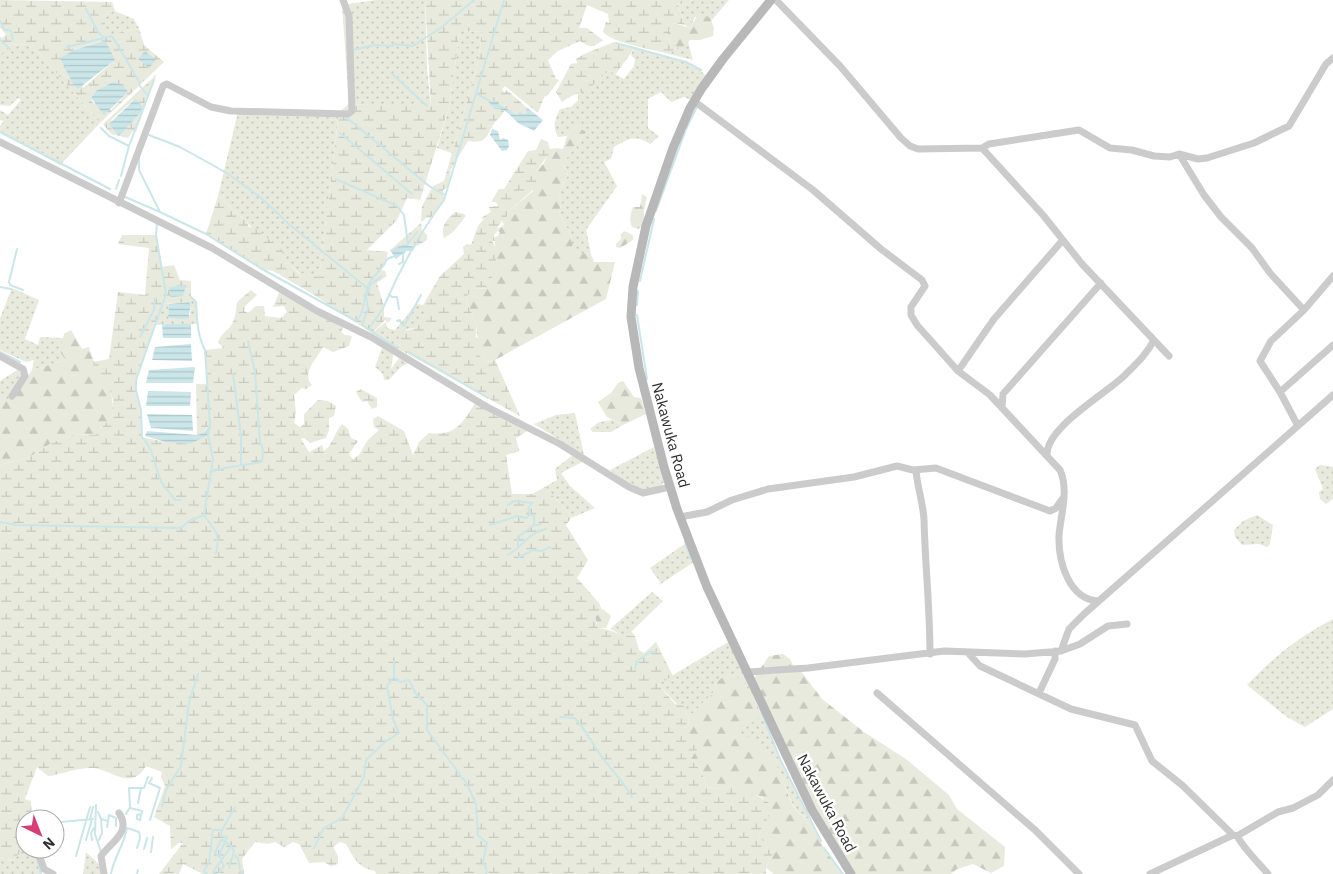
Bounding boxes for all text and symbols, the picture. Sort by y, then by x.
street label: Nakawuka Road [648,380,694,490]
street label: Nakawuka Road [793,751,861,855]
north arrow [15,809,65,859]
text: N [39,833,59,854]

